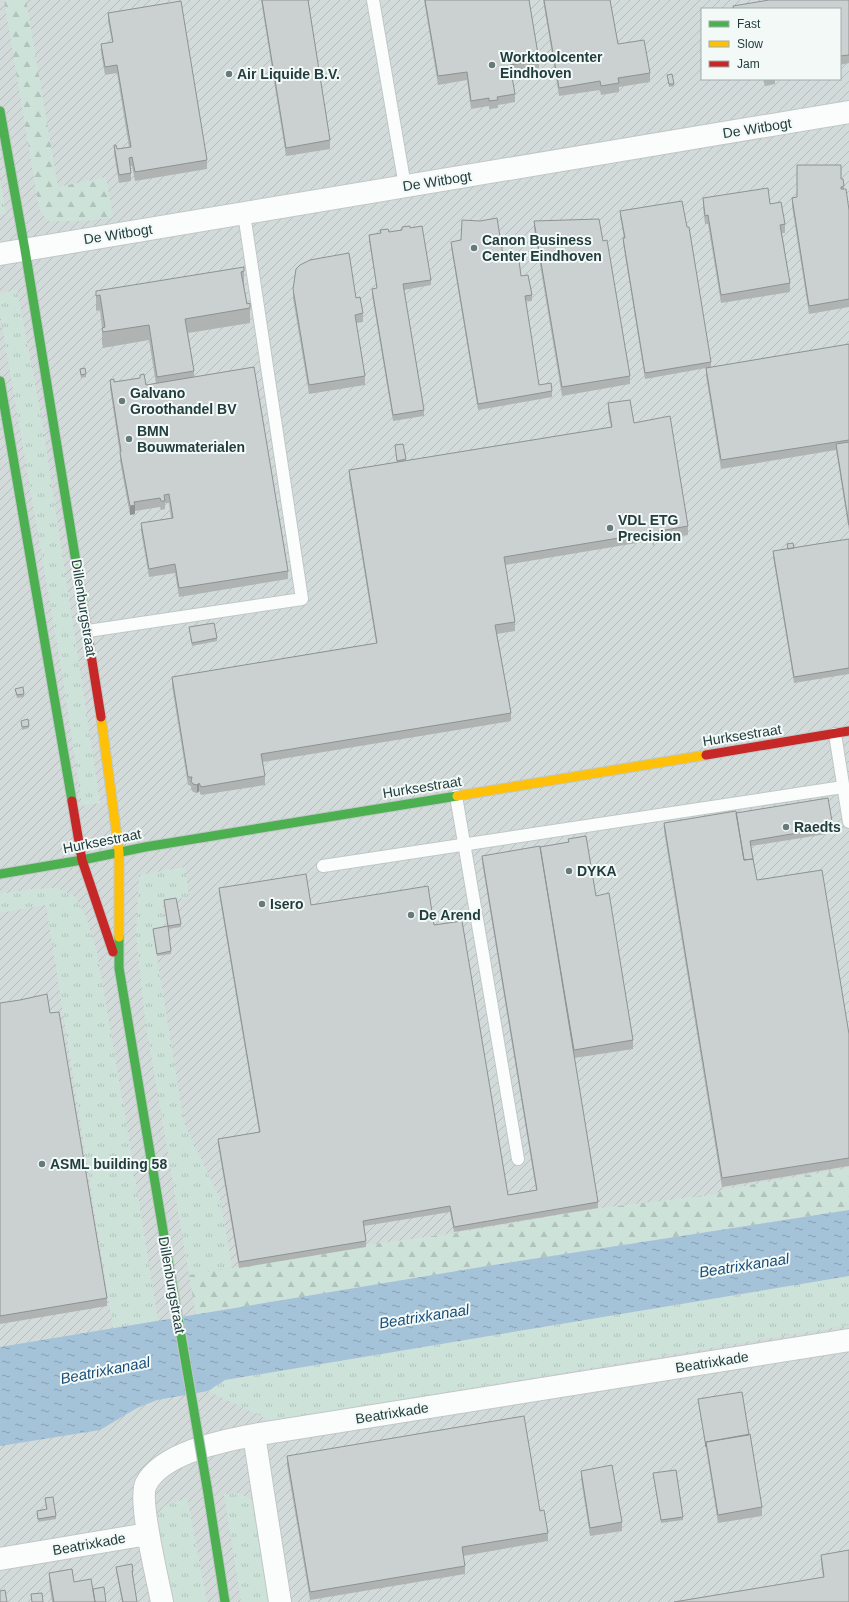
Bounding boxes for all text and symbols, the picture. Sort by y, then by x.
legend [701,8,841,80]
text: Fast [737,17,761,31]
text: Slow [737,37,763,51]
place label: Worktoolcenter Eindhoven [500,49,603,81]
text: Jam [737,57,760,71]
marker: Worktoolcenter Eindhoven [487,60,497,70]
place label: Air Liquide B.V. [237,66,340,82]
marker: Air Liquide B.V. [224,69,234,79]
street label: De Witbogt [722,115,793,141]
street label: De Witbogt [402,168,473,194]
street label: De Witbogt [83,221,154,247]
place label: Canon Business Center Eindhoven [482,232,602,264]
marker: Canon Business Center Eindhoven [469,243,479,253]
place label: Galvano Groothandel BV [130,385,237,417]
marker: Galvano Groothandel BV [117,396,127,406]
place label: BMN Bouwmaterialen [137,423,245,455]
marker: BMN Bouwmaterialen [124,434,134,444]
place label: VDL ETG Precision [618,512,681,544]
marker: VDL ETG Precision [605,523,615,533]
street label: Dillenburgstraat [68,558,100,658]
street label: Hurksestraat [702,721,783,749]
street label: Hurksestraat [382,773,463,801]
place label: Raedts [794,819,841,835]
marker: Raedts [781,822,791,832]
street label: Hurksestraat [62,826,143,856]
place label: DYKA [577,863,617,879]
marker: DYKA [564,866,574,876]
place label: Isero [270,896,303,912]
marker: Isero [257,899,267,909]
place label: De Arend [419,907,481,923]
marker: De Arend [406,910,416,920]
place label: ASML building 58 [50,1156,167,1172]
marker: ASML building 58 [37,1159,47,1169]
street label: Dillenburgstraat [156,1235,188,1335]
water label: Beatrixkanaal [698,1249,791,1281]
water label: Beatrixkanaal [378,1300,471,1332]
street label: Beatrixkade [674,1348,750,1376]
water label: Beatrixkanaal [59,1353,152,1387]
street label: Beatrixkade [354,1399,430,1427]
street label: Beatrixkade [51,1530,127,1558]

